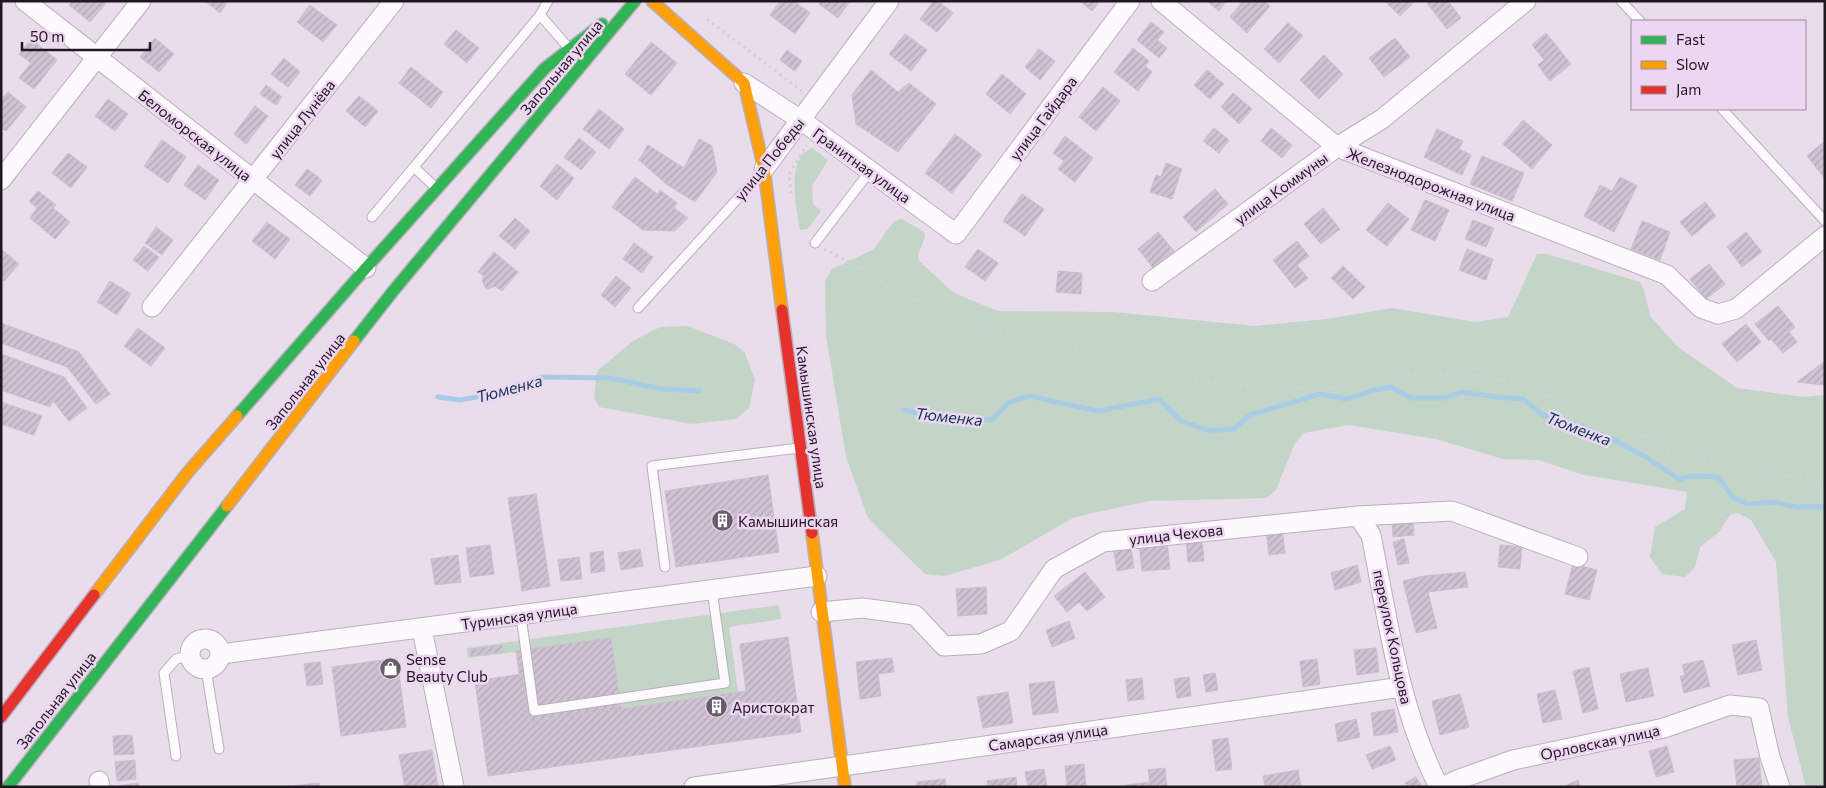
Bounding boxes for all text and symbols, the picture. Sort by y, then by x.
street label: Запольная улица [516,16,606,118]
scale bar [22,20,150,52]
legend [1631,20,1806,110]
text: 50 m [30,27,64,45]
text: Fast [1676,30,1705,48]
text: Slow [1676,55,1709,73]
street label: улица Гайдара [1006,72,1080,164]
street label: улица Лунёва [266,76,338,162]
text: Jam [1676,80,1701,98]
street label: Беломорская улица [135,85,255,185]
street label: улица Победы [730,114,808,204]
street label: Гранитная улица [810,124,914,206]
street label: Железнодорожная улица [1344,143,1518,225]
street label: улица Коммуны [1231,148,1331,228]
street label: Запольная улица [262,329,348,433]
street label: Камышинская улица [793,344,831,490]
water label: Тюменка [474,370,544,406]
water label: Тюменка [914,403,984,429]
water label: Тюменка [1544,407,1614,449]
building icon: Камышинская [710,509,734,533]
place label: Камышинская [738,512,838,530]
street label: улица Чехова [1128,520,1224,548]
street label: переулок Кольцова [1370,568,1416,706]
street label: Туринская улица [460,599,578,633]
street label: Запольная улица [13,648,99,752]
place label: Sense Beauty Club [406,650,488,685]
shop icon: Sense Beauty Club [378,656,402,680]
building icon: Аристократ [704,695,728,719]
place label: Аристократ [732,698,815,716]
street label: Самарская улица [987,720,1109,754]
street label: Орловская улица [1539,721,1661,763]

